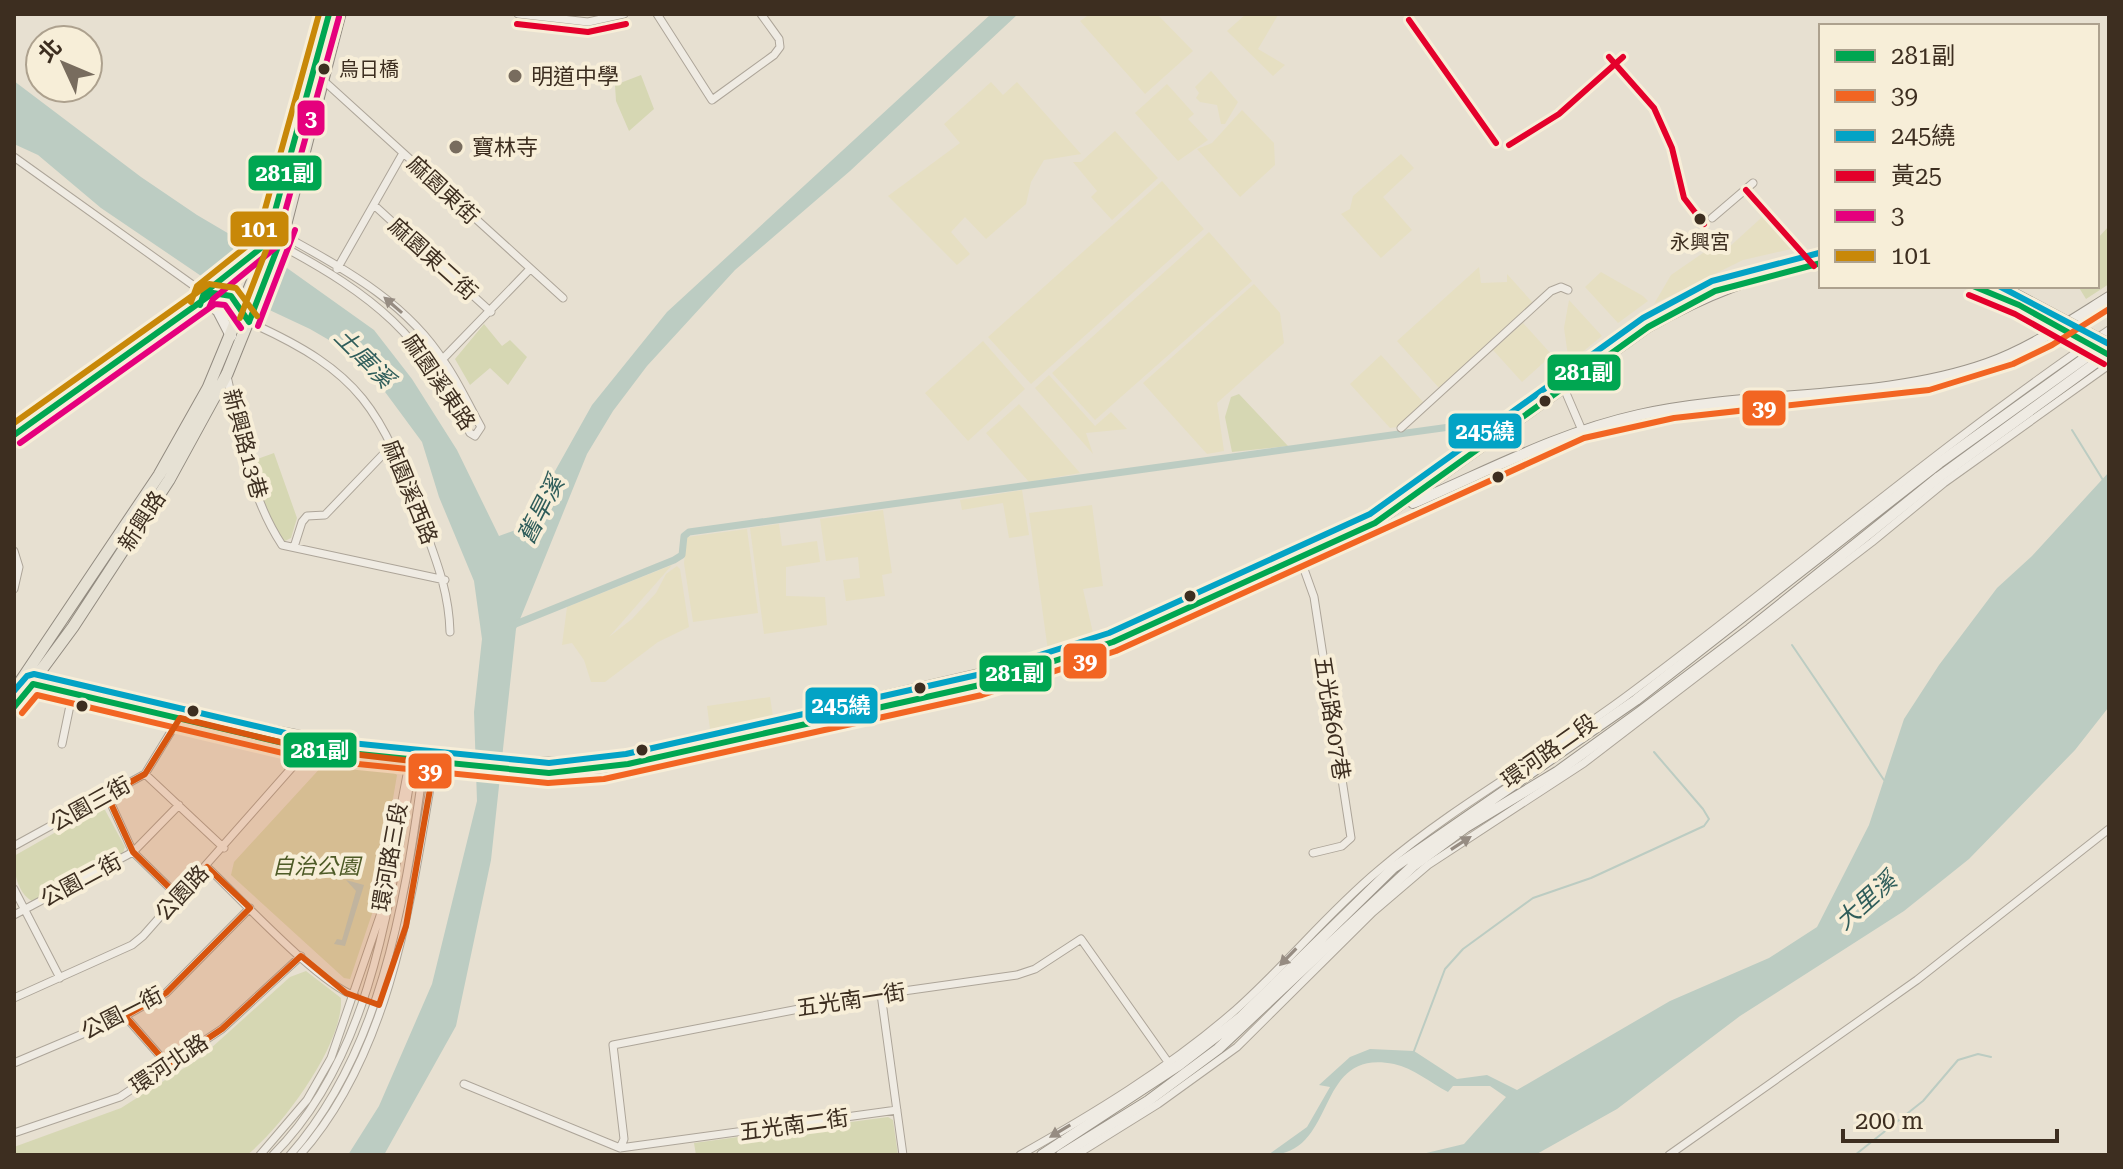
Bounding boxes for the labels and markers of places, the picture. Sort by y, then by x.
place label: 烏日橋 [339,57,399,81]
marker: 烏日橋 [316,61,332,77]
place label: 明道中學 [531,64,619,89]
marker: 明道中學 [506,67,524,85]
place label: 寶林寺 [472,135,538,160]
marker: 寶林寺 [447,138,465,156]
marker: 永興宮 [1692,211,1708,227]
place label: 永興宮 [1670,230,1730,254]
unlabelled marker [1537,393,1553,409]
unlabelled marker [1490,469,1506,485]
unlabelled marker [1182,588,1198,604]
unlabelled marker [912,680,928,696]
unlabelled marker [74,698,90,714]
unlabelled marker [185,703,201,719]
unlabelled marker [634,742,650,758]

